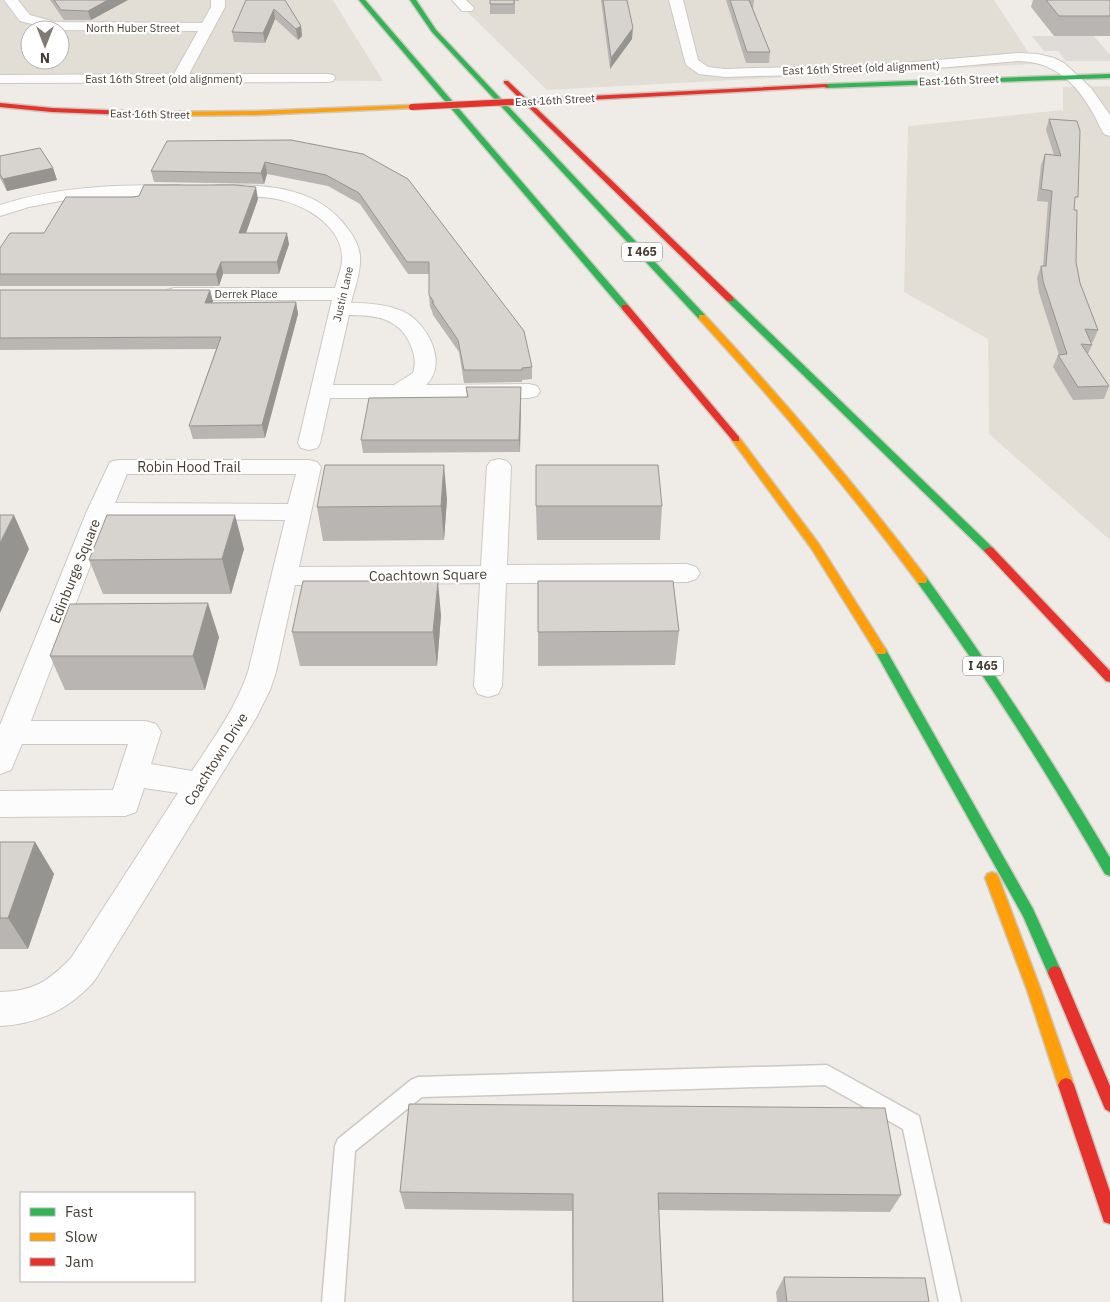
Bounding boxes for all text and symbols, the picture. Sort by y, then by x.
north arrow [20,20,70,70]
street label: North Huber Street [86,21,180,35]
text: N [40,49,50,67]
street label: East 16th Street (old alignment) [782,58,940,78]
street label: East 16th Street (old alignment) [85,72,243,86]
street label: East 16th Street [919,72,999,88]
street label: East 16th Street [515,91,595,109]
street label: East 16th Street [110,106,190,122]
road number: I 465 [622,242,662,262]
street label: Justin Lane [330,265,356,323]
street label: Derrek Place [215,287,277,301]
street label: Robin Hood Trail [137,458,241,476]
street label: Edinburge Square [46,516,104,626]
street label: Coachtown Square [369,565,487,585]
road number: I 465 [963,656,1003,676]
street label: Coachtown Drive [180,709,252,809]
legend [20,1192,195,1282]
text: Fast [65,1202,93,1221]
text: Slow [65,1227,98,1246]
text: Jam [65,1252,94,1271]

